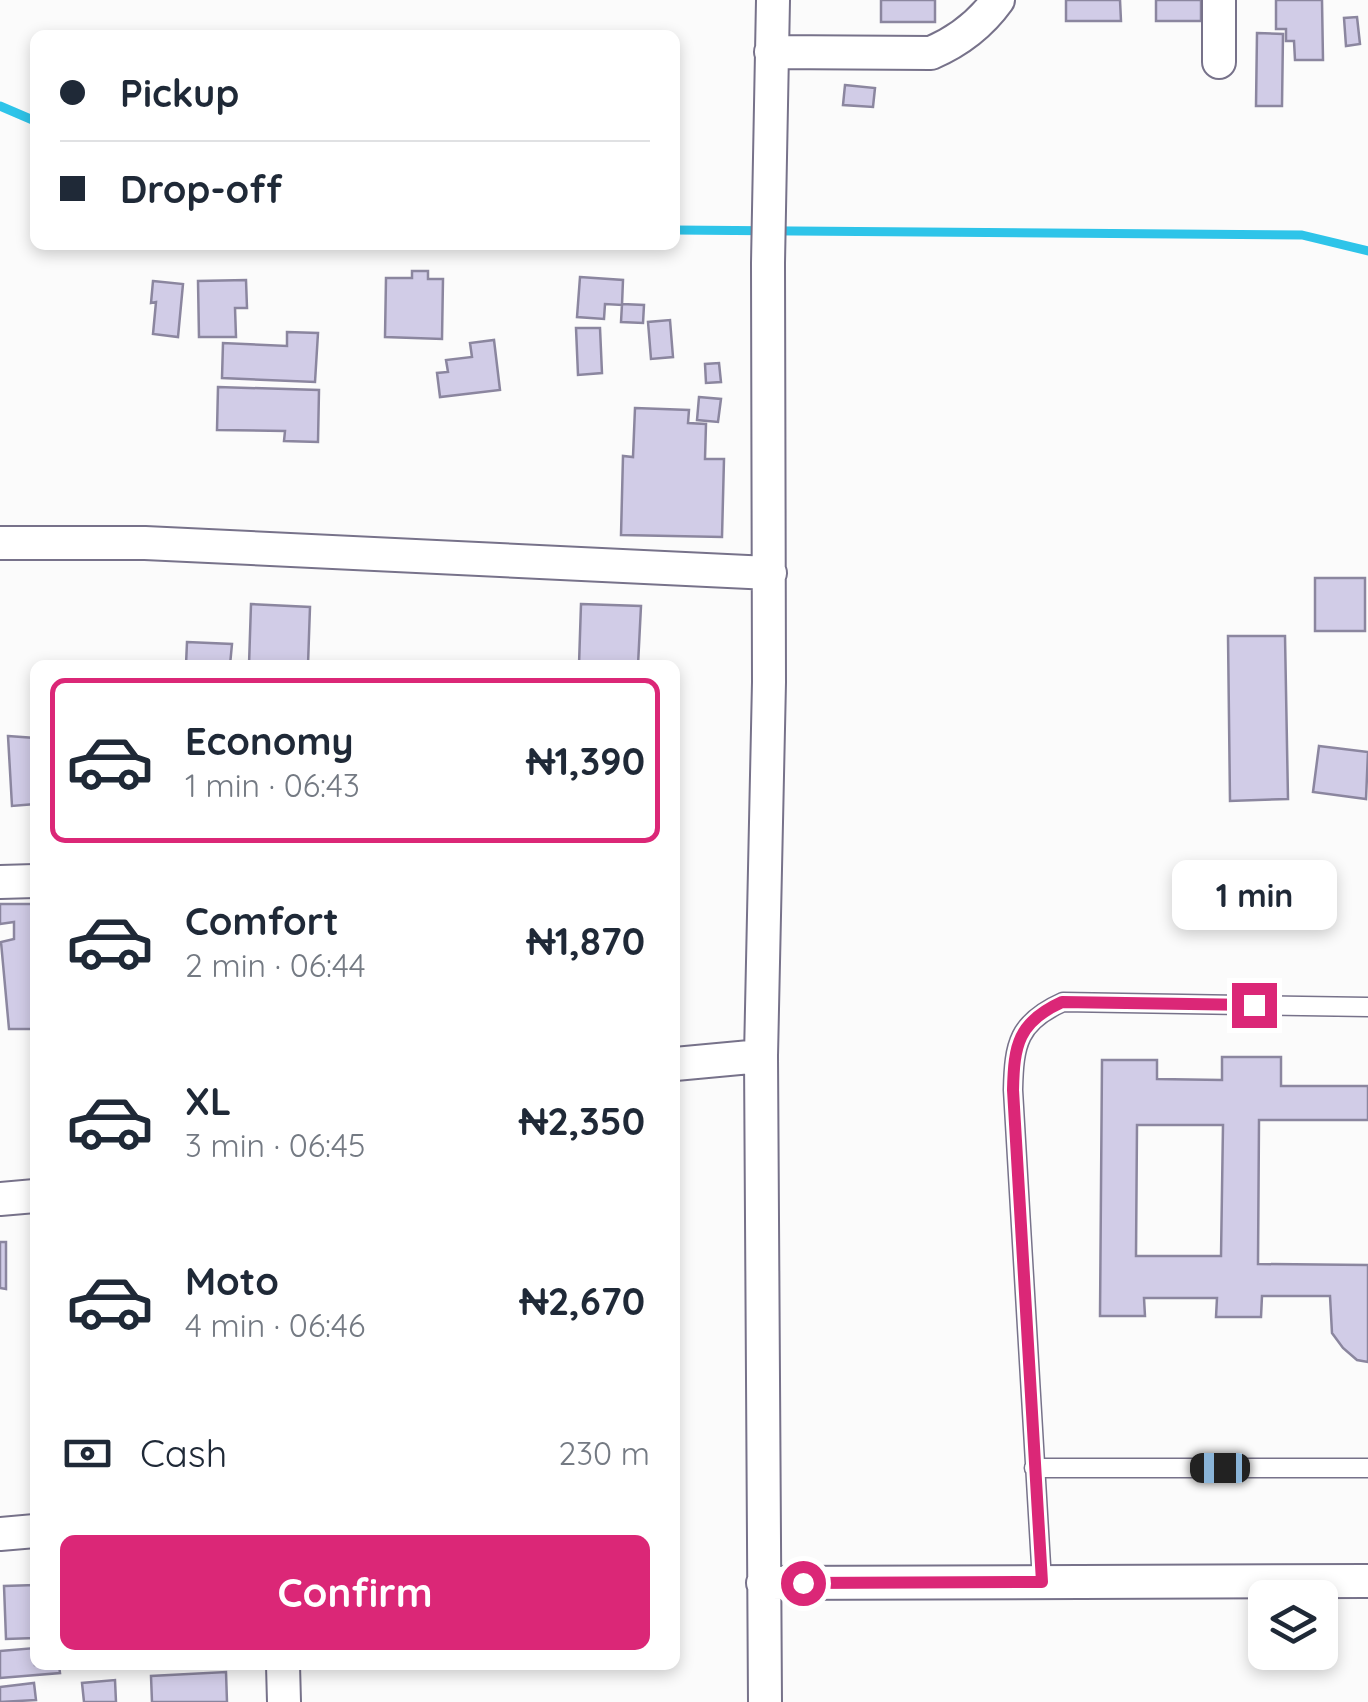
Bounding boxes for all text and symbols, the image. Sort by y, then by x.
text: Pickup [120,69,239,117]
text: Drop-off [120,165,282,213]
icon: car [65,716,155,806]
text: Economy [185,717,354,765]
text: ₦1,390 [527,737,645,785]
text: 1 min · 06:43 [185,765,360,805]
callout: 1 min [1172,860,1336,930]
text: 1 min [1216,875,1293,915]
icon: car [65,896,155,986]
text: Comfort [185,897,339,945]
text: ₦1,870 [527,917,645,965]
text: 2 min · 06:44 [185,945,366,985]
route end [1232,983,1277,1028]
icon: car [65,1076,155,1166]
text: XL [185,1077,231,1125]
text: ₦2,350 [519,1097,645,1145]
text: 3 min · 06:45 [185,1125,366,1165]
icon: car [65,1256,155,1346]
text: Moto [185,1257,279,1305]
text: ₦2,670 [520,1277,645,1325]
text: 4 min · 06:46 [185,1305,365,1345]
icon: cash [60,1426,115,1481]
text: Cash [140,1429,227,1477]
text: 230 m [559,1433,650,1473]
car [1190,1453,1250,1483]
button: Confirm [60,1535,650,1650]
route start [781,1561,826,1606]
map controls [1248,1580,1338,1670]
button: layers [1248,1580,1338,1670]

